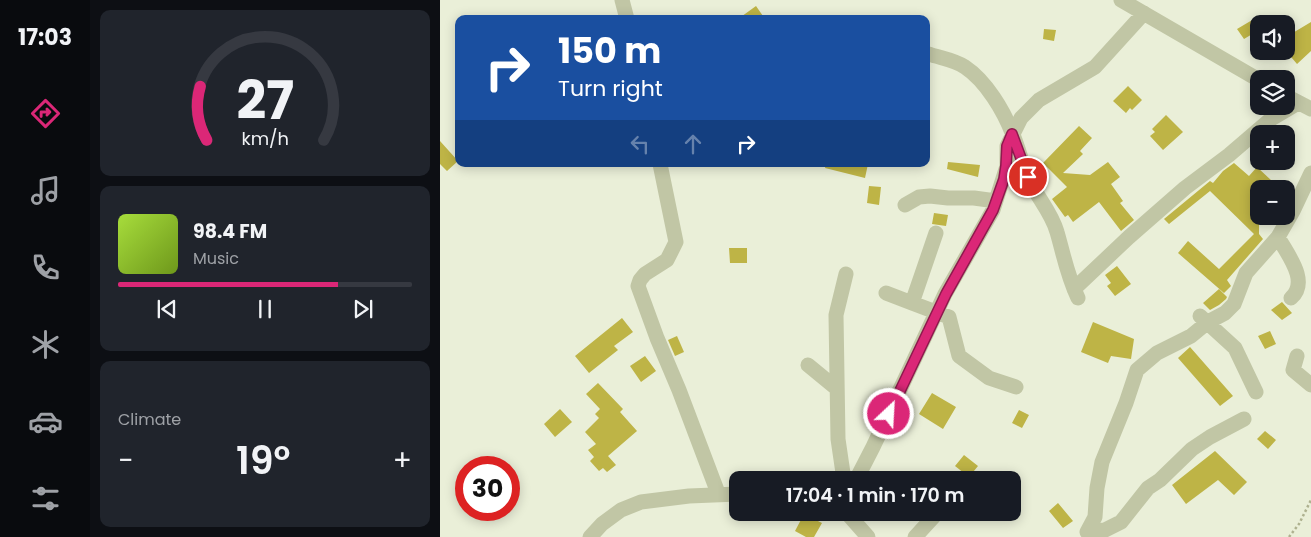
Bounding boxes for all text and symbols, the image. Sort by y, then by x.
map controls [1250,15,1295,225]
button: sound [1250,15,1295,60]
text: 17:03 [18,22,72,53]
text: 150 m [558,26,661,75]
icon: right [475,35,540,100]
text: 27 [236,64,294,137]
button: layers [1250,70,1295,115]
text: Turn right [558,73,663,104]
icon: directions [28,96,63,131]
button: + [1250,125,1295,170]
text: km/h [241,126,289,151]
icon: left [626,130,654,158]
icon: ahead [679,130,707,158]
icon: right [732,130,760,158]
pin [1007,156,1049,198]
icon: arrive [1014,163,1042,191]
icon: music [28,173,63,208]
button: − [1250,180,1295,225]
text: 98.4 FM [193,218,267,245]
text: Music [193,247,239,270]
icon: phone [28,250,63,285]
icon: previous [153,295,181,323]
icon: pause [251,295,279,323]
icon: next [349,295,377,323]
icon: climate [28,327,63,362]
position arrow [862,387,914,439]
icon: car [28,404,63,439]
text: Climate [118,408,181,431]
text: 19° [236,434,290,487]
text: − [118,441,133,480]
text: + [393,441,412,480]
speed limit sign: 30 [455,456,520,521]
icon: filters [28,481,63,516]
text: 17:04 · 1 min · 170 m [786,482,964,509]

